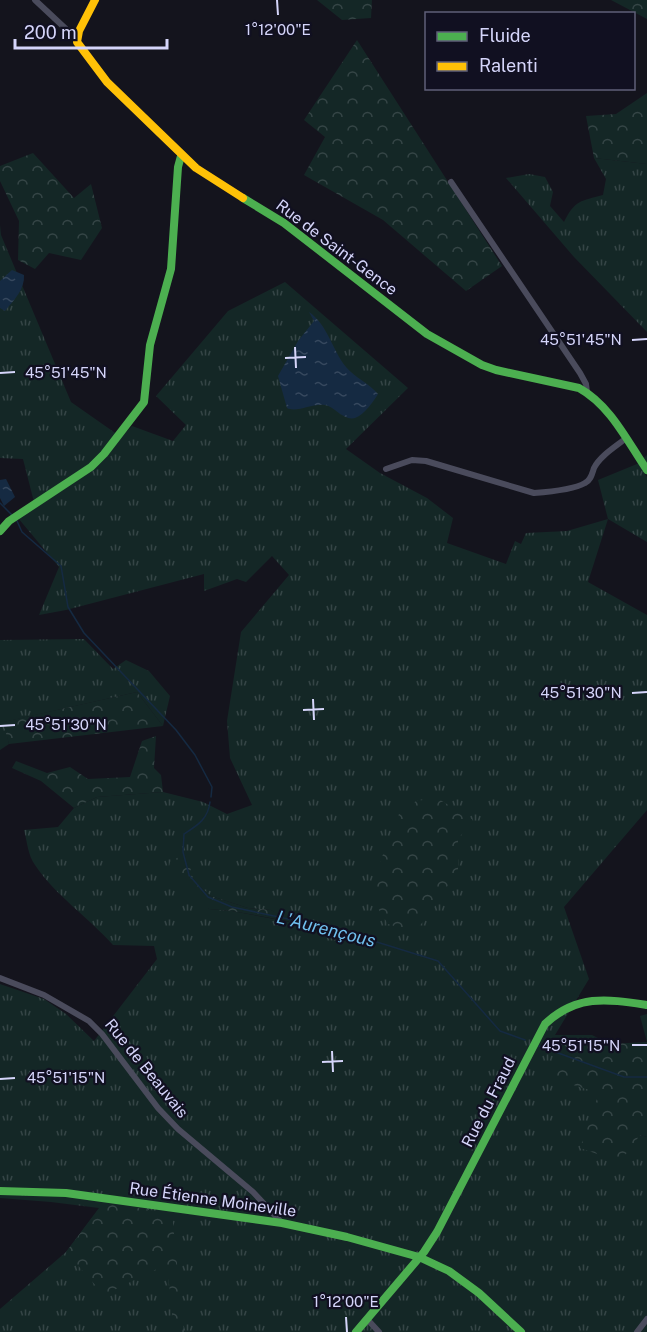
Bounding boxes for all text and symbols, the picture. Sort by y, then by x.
scale bar [15,12,166,50]
legend [425,12,635,90]
text: 1°12'00"E [245,21,311,38]
text: 200 m [24,22,77,43]
text: Fluide [479,25,531,46]
text: Ralenti [479,55,538,76]
street label: Rue de Saint-Gence [272,196,401,299]
text: 45°51'45"N [540,331,622,348]
text: 45°51'45"N [25,364,107,381]
text: 45°51'30"N [540,684,622,701]
text: 45°51'30"N [25,716,107,733]
water label: L'Aurençous [274,906,378,951]
street label: Rue de Beauvais [101,1015,192,1122]
text: 45°51'15"N [542,1037,620,1054]
street label: Rue du Fraud [458,1054,519,1150]
text: 45°51'15"N [27,1069,105,1086]
street label: Rue Étienne Moineville [128,1177,298,1221]
text: 1°12'00"E [313,1293,379,1310]

